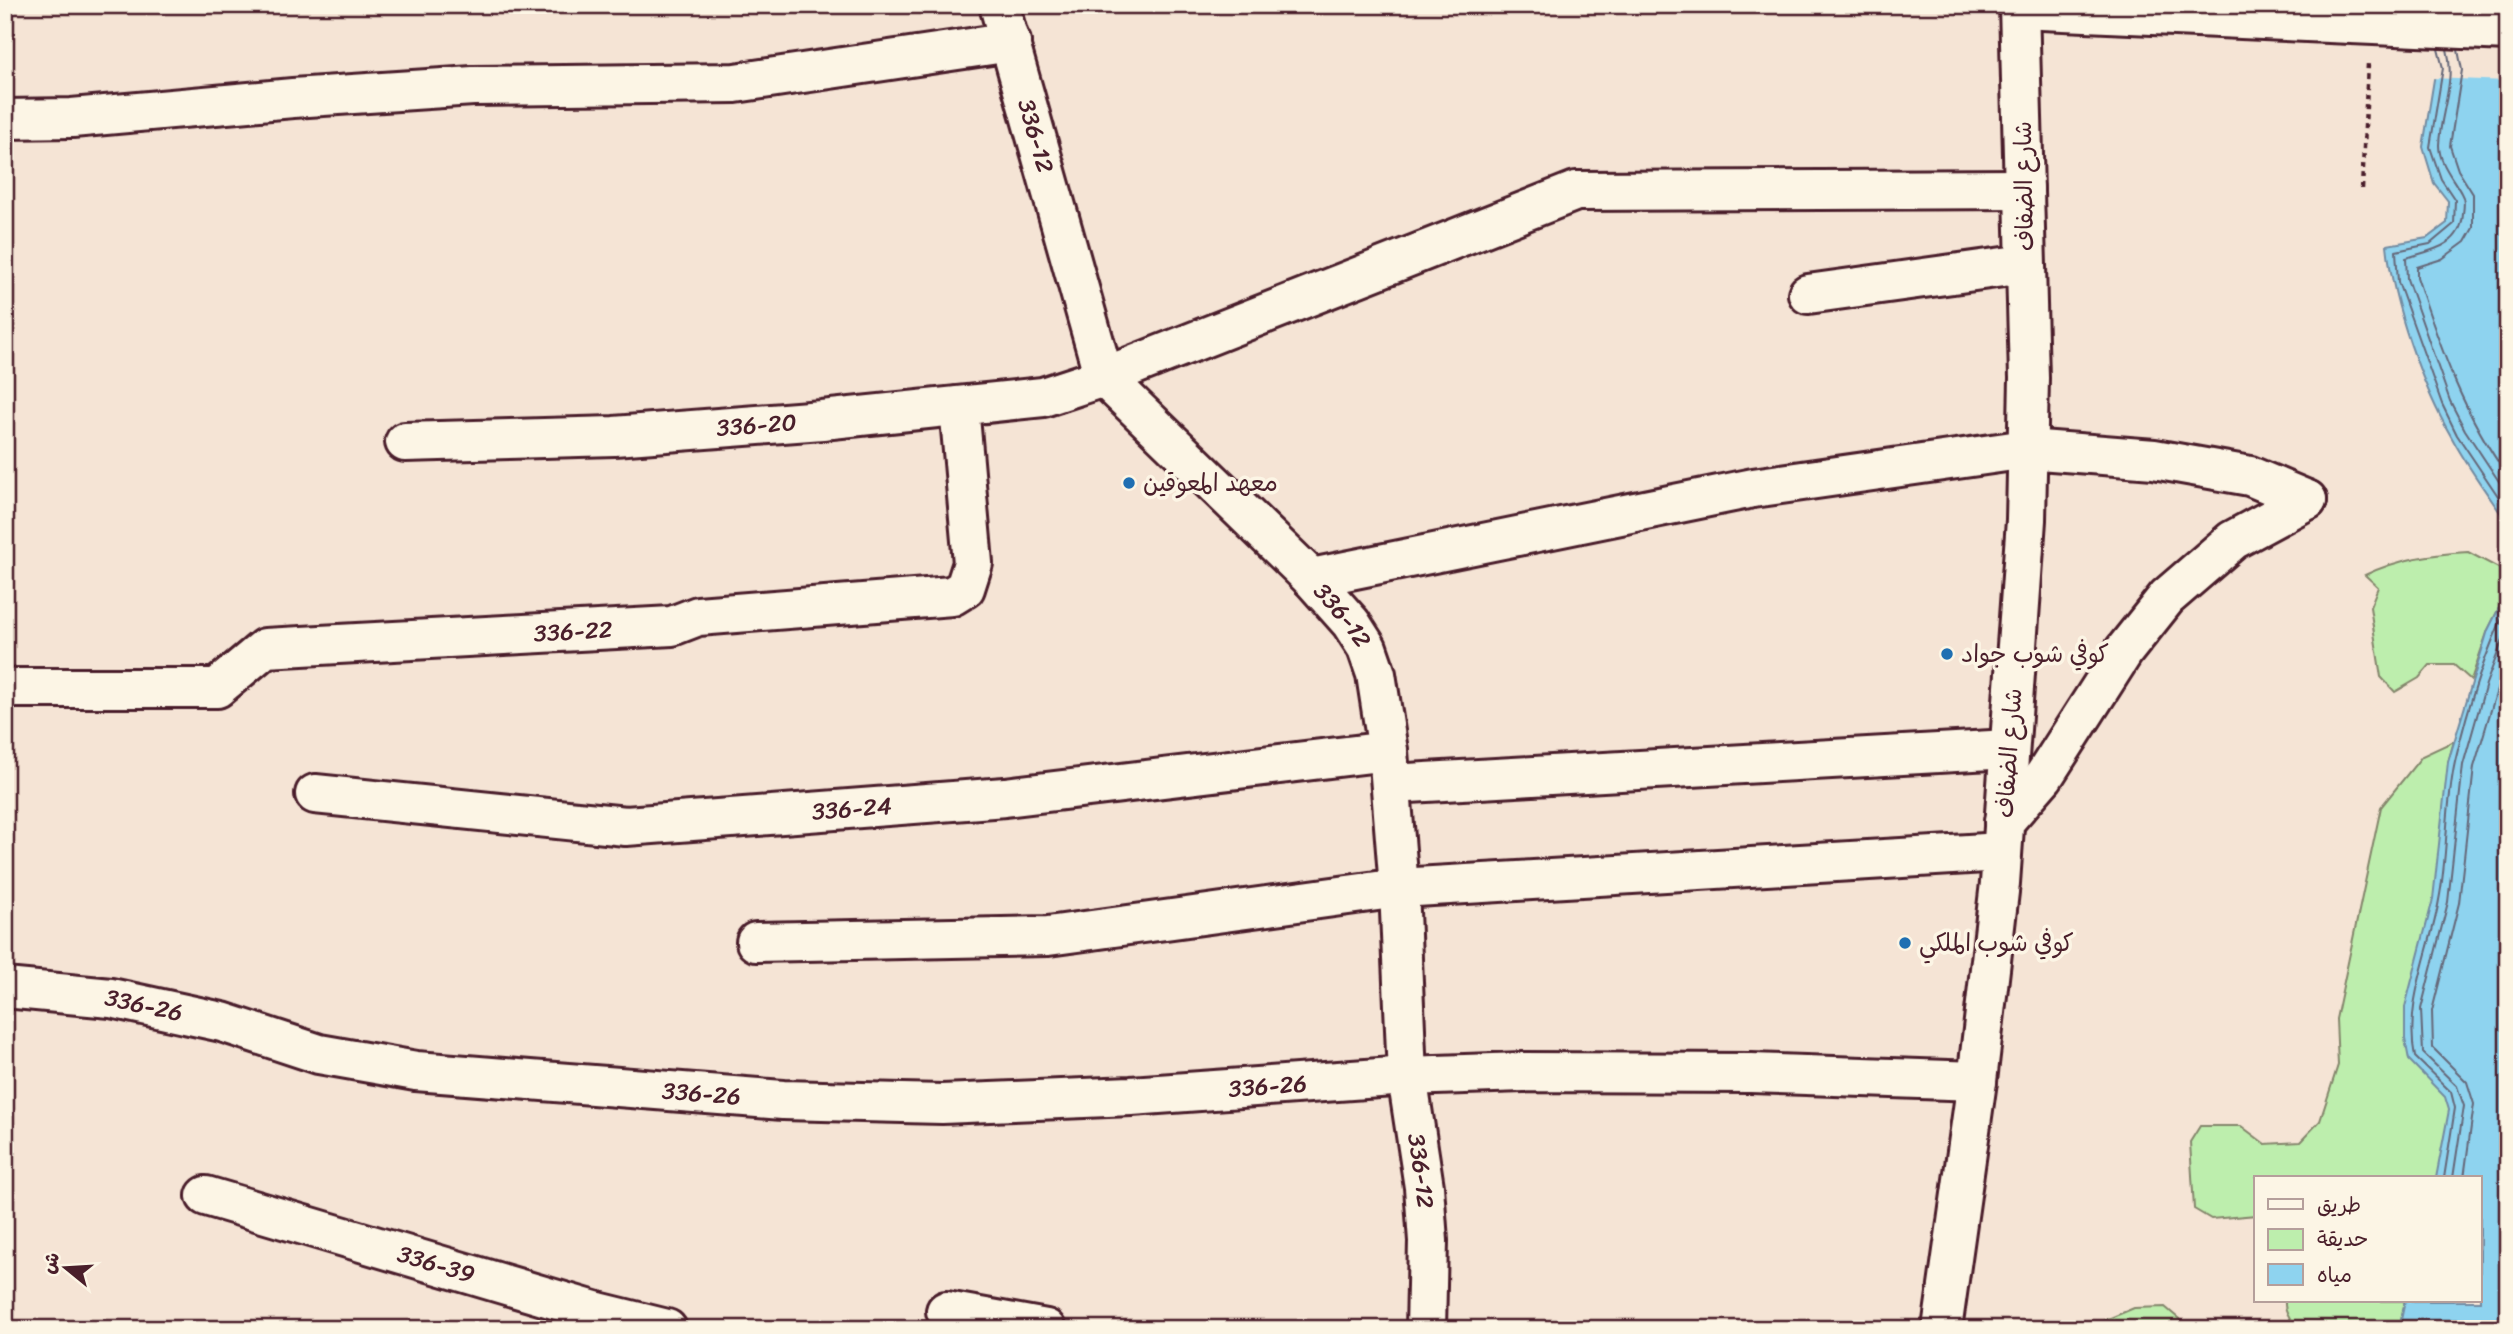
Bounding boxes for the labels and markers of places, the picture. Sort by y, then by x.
place label: معهد المعوقين [1143,462,1278,504]
marker: معهد المعوقين [1121,475,1137,491]
place label: كوفي شوب جواد [1961,633,2109,675]
marker: كوفي شوب جواد [1939,646,1955,662]
place label: كوفي شوب الملكي [1919,922,2074,964]
marker: كوفي شوب الملكي [1897,935,1913,951]

